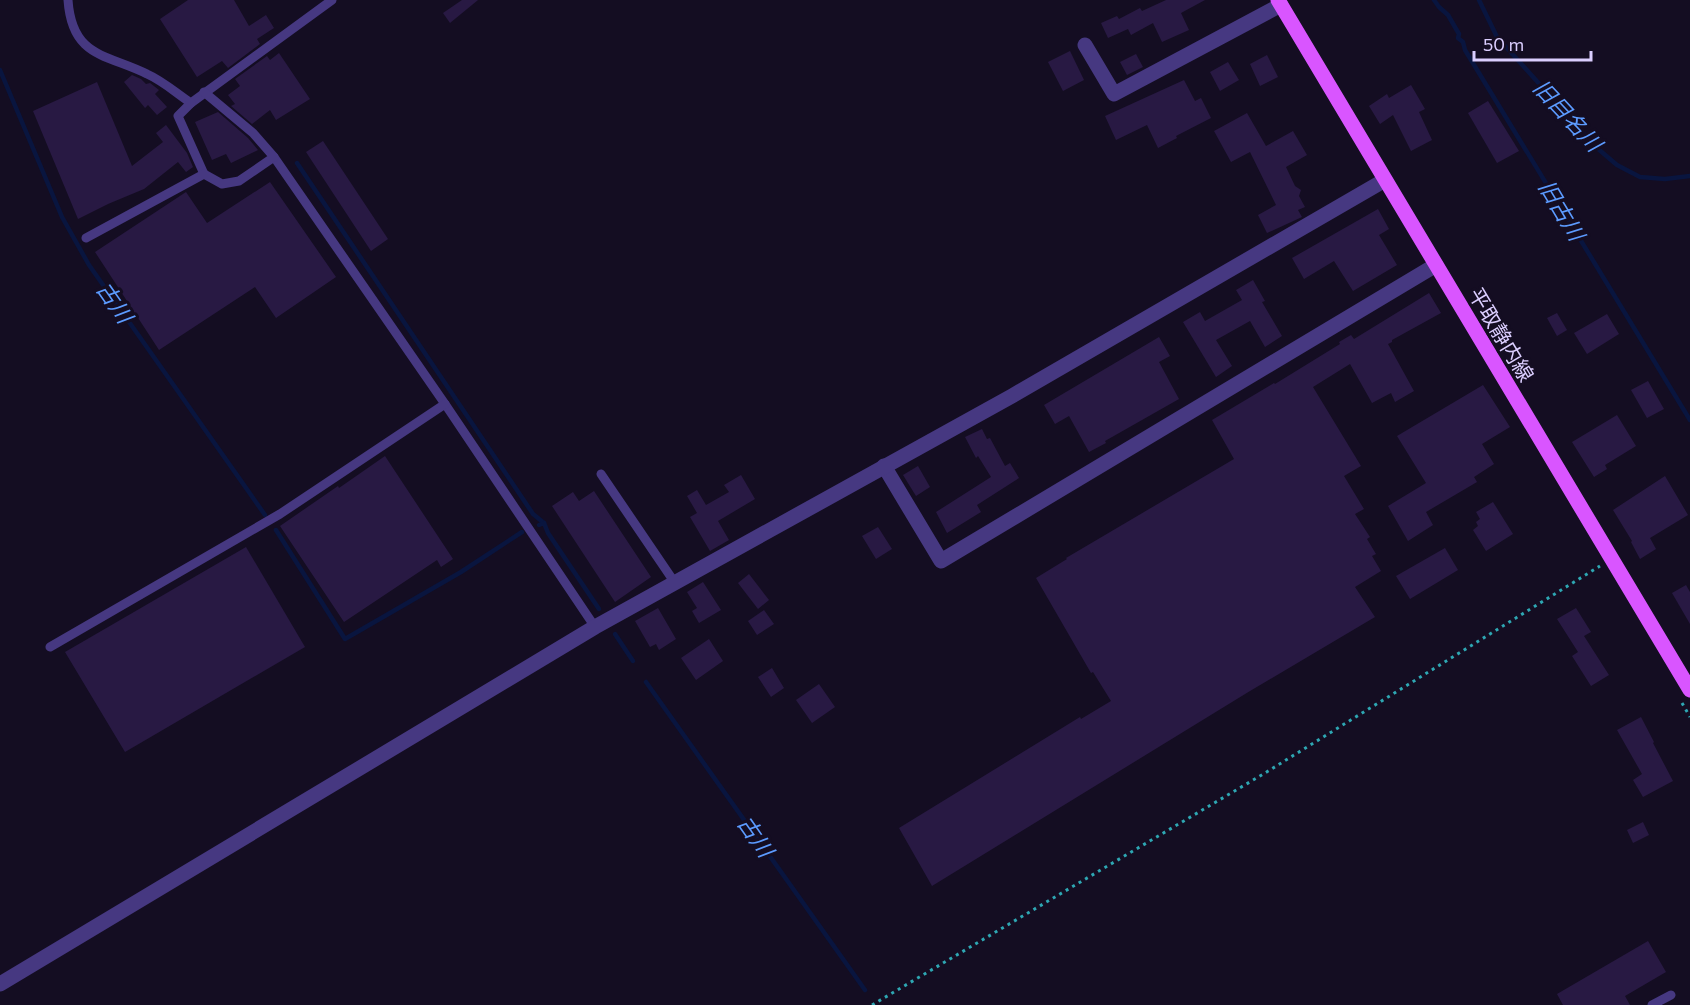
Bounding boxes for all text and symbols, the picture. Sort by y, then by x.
scale bar [1474,24,1591,62]
text: 50 m [1483,33,1524,55]
water label: 旧目名川 [1528,74,1609,158]
water label: 旧古川 [1533,175,1592,247]
water label: 古川 [91,276,140,329]
street label: 平取静内線 [1464,283,1540,385]
water label: 古川 [732,810,781,863]

